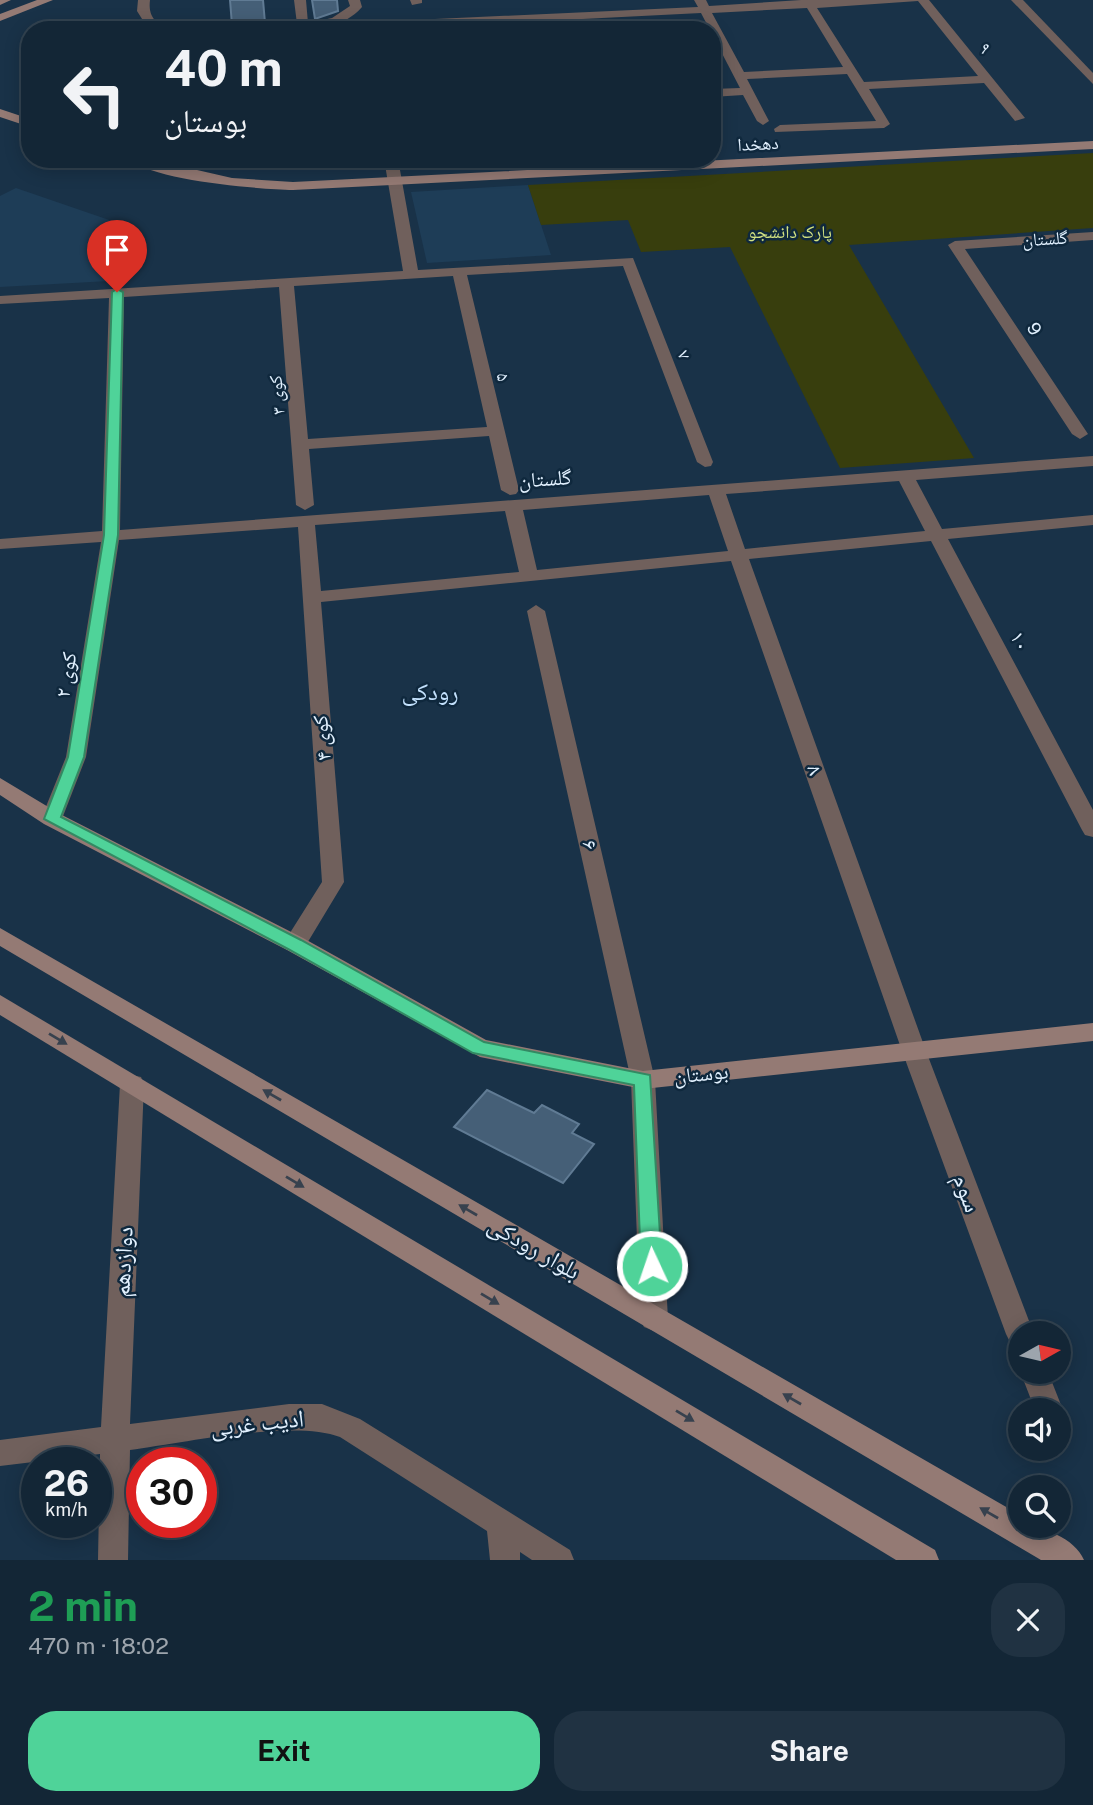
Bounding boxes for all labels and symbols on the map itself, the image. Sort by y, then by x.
street label: ۹ [975,38,996,57]
street label: دهخدا [737,132,779,155]
pin [87,220,147,292]
park label: پارک دانشجو [748,221,832,243]
street label: گلستان [1022,226,1069,252]
street label: 9 [1023,318,1046,339]
street label: ۷ [673,347,696,362]
street label: ۵ [492,371,515,383]
street label: کوی ۳ [264,374,290,416]
street label: گلستان [518,464,573,493]
street label: ۱۰ [1005,627,1036,655]
street label: کوی ۲ [50,650,81,700]
district label: رودکی [402,677,458,706]
street label: کوی ۴ [307,714,336,762]
street label: ۸ [802,761,829,778]
street label: ۶ [577,837,604,852]
one-way arrow [49,1033,68,1046]
street label: بوستان [672,1058,729,1089]
one-way arrow [262,1089,282,1101]
street label: سوم [945,1170,988,1217]
one-way arrow [286,1176,305,1188]
one-way arrow [459,1204,478,1216]
street label: بلوار رودکی [483,1210,585,1285]
street label: دوازدهم [106,1226,141,1298]
position arrow [615,1229,689,1303]
one-way arrow [481,1293,500,1305]
north arrow [1008,1321,1071,1384]
one-way arrow [782,1393,802,1405]
street label: ادیب غربی [209,1403,305,1442]
one-way arrow [676,1410,695,1423]
speed limit sign: 30 [126,1447,217,1538]
one-way arrow [979,1507,998,1519]

